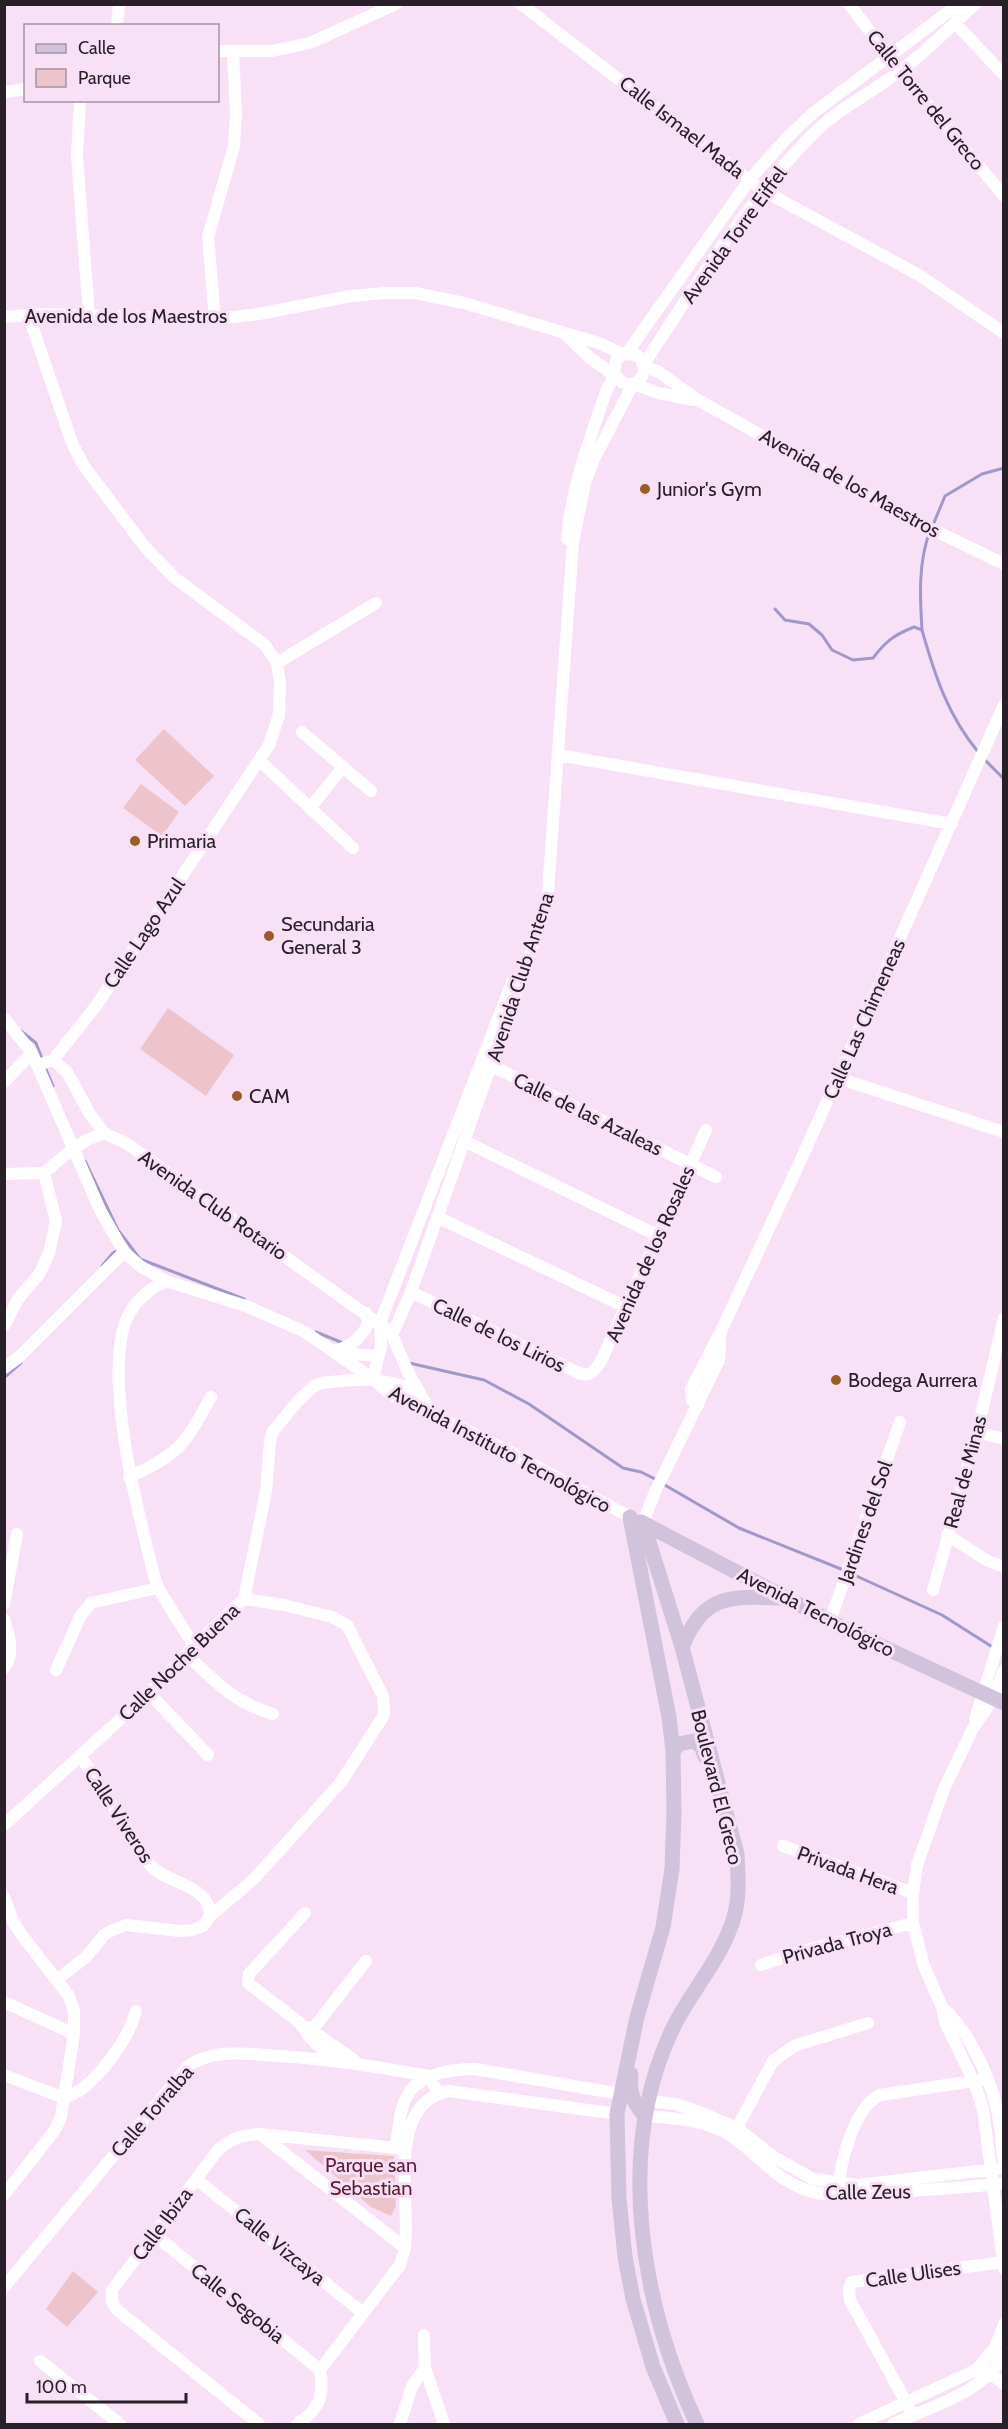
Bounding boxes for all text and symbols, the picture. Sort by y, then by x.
legend [24,24,219,102]
street label: Calle Torre del Greco [862,25,990,175]
text: Calle [78,37,115,59]
text: Parque [78,67,131,89]
street label: Calle Ismael Mada [615,71,750,184]
street label: Avenida Torre Eiffel [676,162,792,308]
street label: Avenida de los Maestros [25,304,227,328]
street label: Avenida de los Maestros [756,423,944,543]
place label: Junior's Gym [656,477,762,501]
marker: Junior's Gym [638,482,652,496]
place label: Primaria [147,829,217,853]
marker: Primaria [128,834,142,848]
street label: Calle Lago Azul [98,873,190,993]
street label: Avenida Club Antena [481,889,559,1065]
place label: Secundaria General 3 [281,912,375,959]
marker: Secundaria General 3 [262,929,276,943]
street label: Calle Las Chimeneas [818,935,910,1103]
street label: Calle de las Azaleas [509,1067,667,1161]
place label: CAM [249,1084,290,1108]
marker: CAM [230,1089,244,1103]
street label: Avenida Club Rotario [134,1145,292,1265]
street label: Avenida de los Rosales [600,1162,700,1346]
street label: Calle de los Lirios [429,1293,569,1377]
place label: Bodega Aurrera [848,1368,978,1392]
marker: Bodega Aurrera [829,1373,843,1387]
street label: Avenida Instituto Tecnológico [385,1380,615,1518]
street label: Real de Minas [938,1413,992,1531]
street label: Jardines del Sol [832,1457,897,1587]
street label: Avenida Tecnológico [734,1562,898,1662]
street label: Calle Noche Buena [114,1598,245,1726]
street label: Boulevard El Greco [686,1707,748,1867]
street label: Calle Viveros [79,1763,159,1867]
street label: Privada Hera [794,1841,902,1900]
street label: Privada Troya [780,1917,894,1969]
street label: Calle Torralba [106,2060,199,2162]
park label: Parque san Sebastian [325,2153,417,2200]
street label: Calle Zeus [825,2179,911,2205]
street label: Calle Ibiza [127,2182,197,2265]
street label: Calle Vizcaya [230,2202,331,2290]
street label: Calle Ulises [864,2255,962,2293]
street label: Calle Segobia [186,2258,290,2348]
scale bar [27,2366,186,2404]
text: 100 m [36,2376,87,2398]

